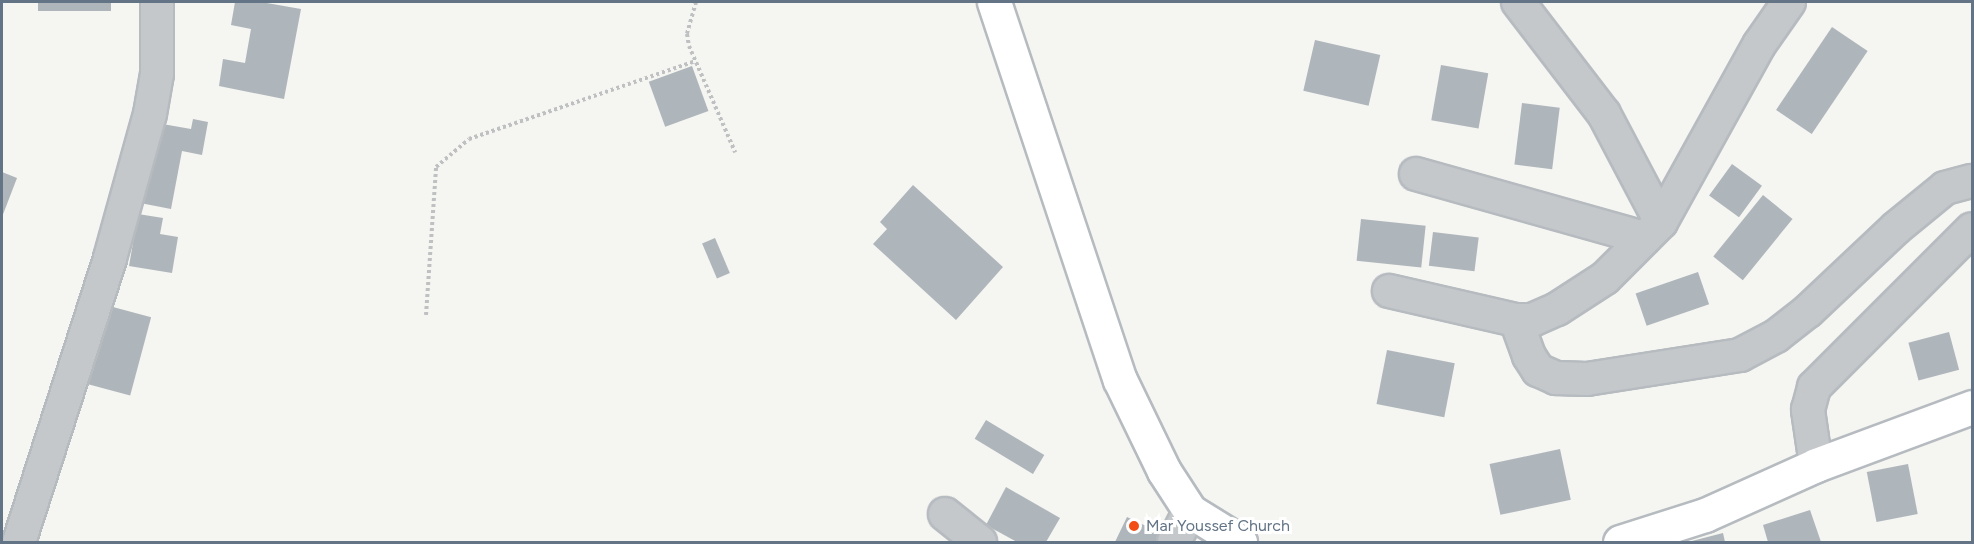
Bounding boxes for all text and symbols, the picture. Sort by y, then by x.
place label: Mar Youssef Church [1146,516,1290,536]
marker: Mar Youssef Church [1127,519,1141,533]

